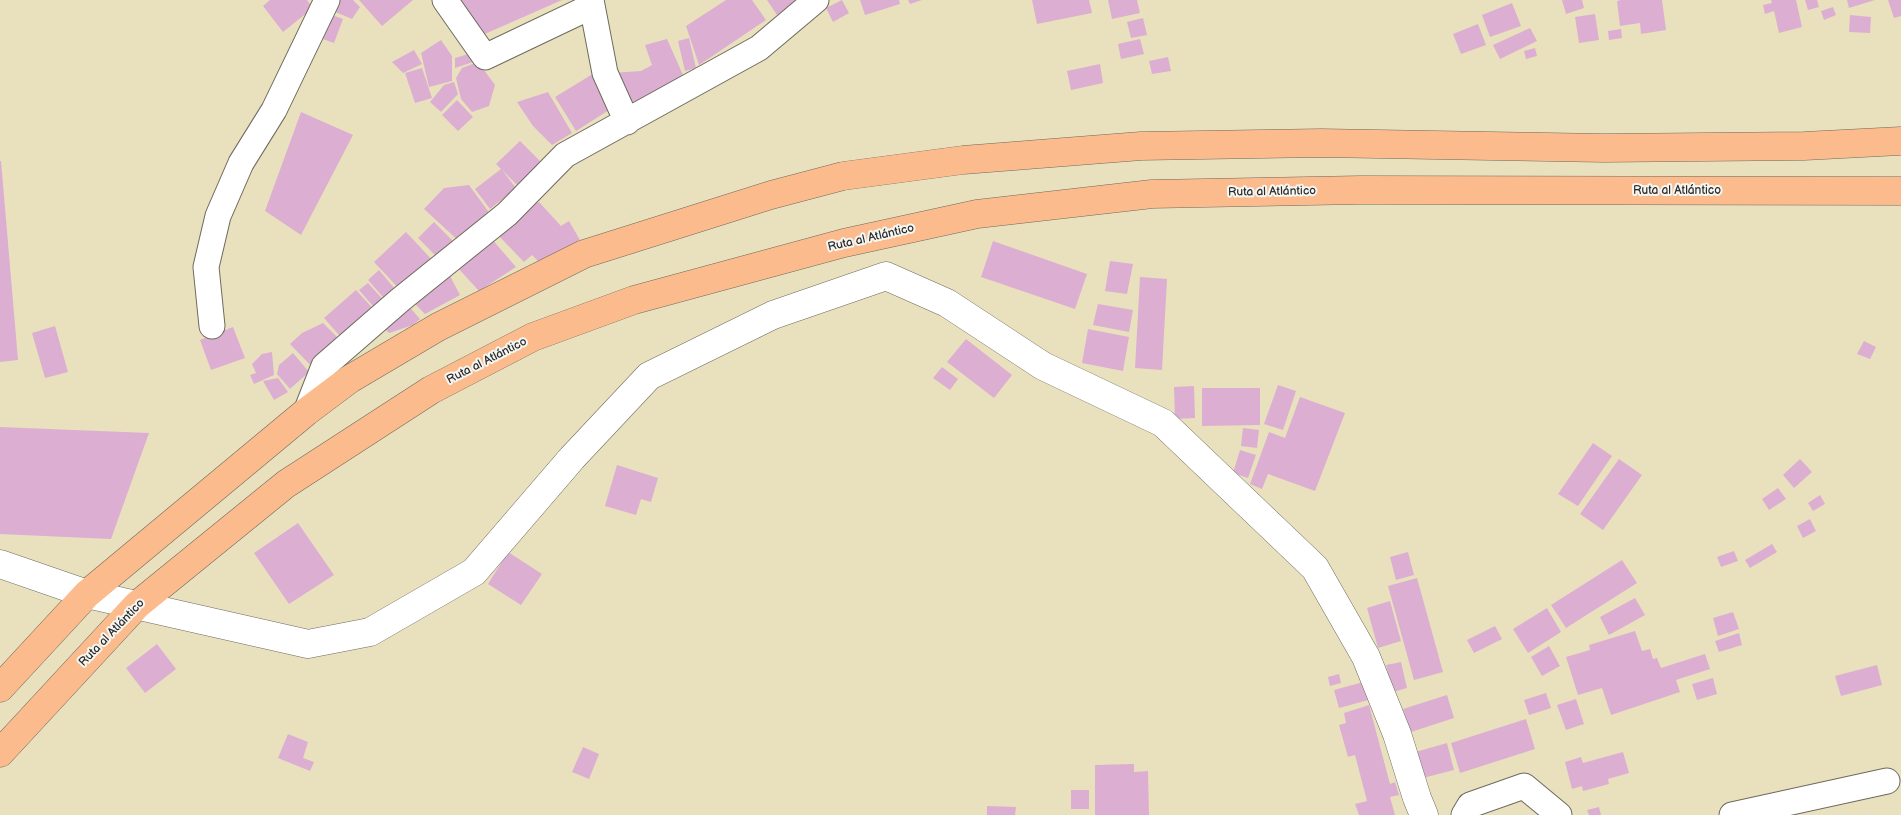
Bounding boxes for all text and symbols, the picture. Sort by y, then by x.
street label: Ruta al Atlántico [1228,184,1316,200]
street label: Ruta al Atlántico [1633,184,1721,198]
street label: Ruta al Atlántico [826,221,916,255]
street label: Ruta al Atlántico [444,335,530,387]
street label: Ruta al Atlántico [76,596,148,670]

